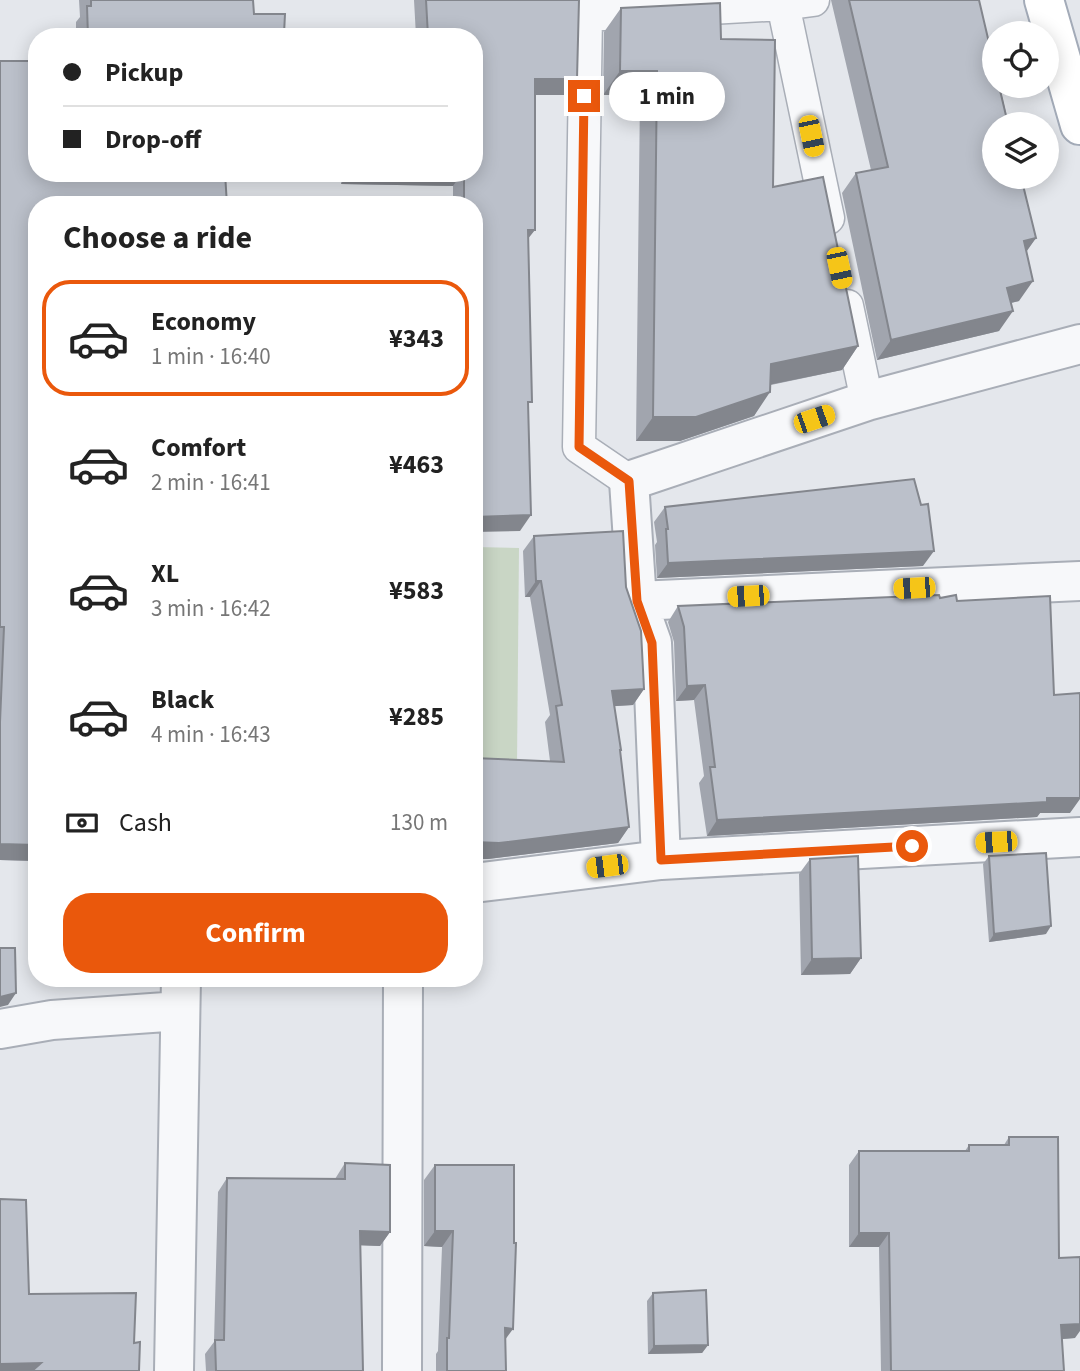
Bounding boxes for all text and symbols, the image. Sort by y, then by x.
map controls [982,21,1059,189]
button: locate [982,21,1059,98]
text: Pickup [105,54,183,91]
callout: 1 min [608,72,724,120]
route end [568,80,600,112]
text: 1 min [639,80,695,113]
button: layers [982,112,1059,189]
car [797,113,826,159]
text: Drop-off [105,121,201,158]
text: Choose a ride [63,215,252,261]
car [825,245,854,291]
text: Economy [151,303,256,340]
icon: car [67,307,130,370]
text: ¥343 [389,320,444,357]
text: 1 min · 16:40 [151,340,271,373]
car [791,402,838,436]
text: Comfort [151,429,246,466]
icon: car [67,433,130,496]
text: ¥463 [389,446,444,483]
text: 2 min · 16:41 [151,466,271,499]
text: XL [151,555,179,592]
icon: car [67,559,130,622]
text: ¥583 [389,572,444,609]
car [893,576,936,600]
car [727,584,770,608]
text: 3 min · 16:42 [151,592,271,625]
text: Black [151,681,214,718]
icon: car [67,685,130,748]
text: ¥285 [389,698,444,735]
text: 4 min · 16:43 [151,718,271,751]
icon: cash [63,804,101,842]
text: Cash [119,804,172,841]
text: 130 m [390,806,448,839]
route start [896,830,928,862]
car [975,830,1018,854]
car [585,853,630,879]
button: Confirm [63,893,448,973]

